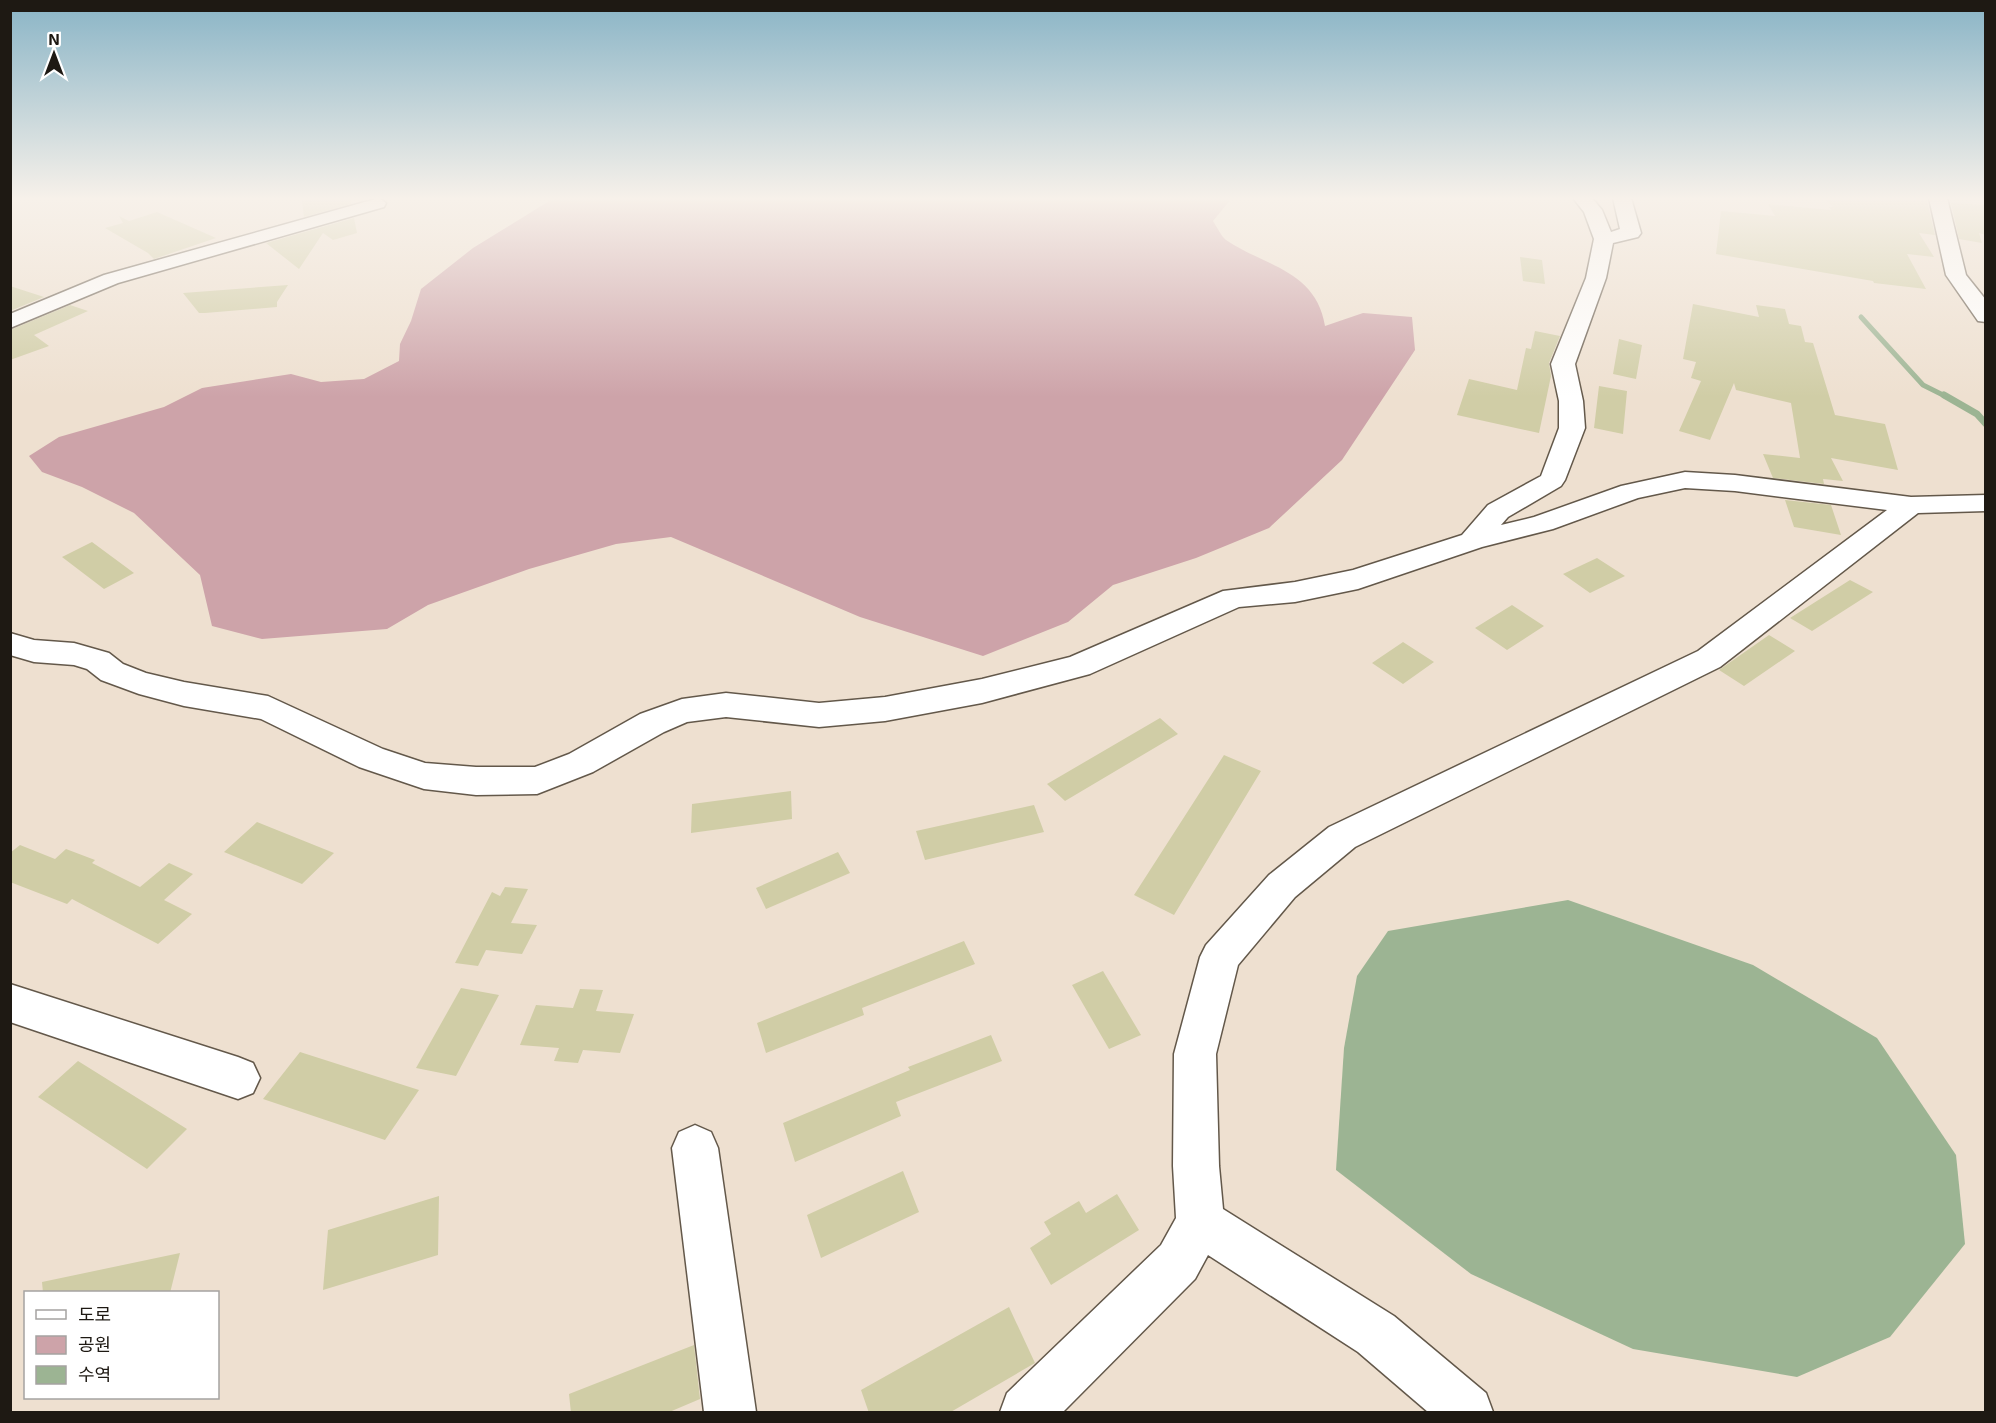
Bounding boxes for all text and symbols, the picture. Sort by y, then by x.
north arrow [24,24,84,84]
text: N [48,29,60,48]
legend [24,1291,219,1399]
text: 도로 [78,1303,111,1325]
text: 공원 [78,1333,111,1355]
text: 수역 [78,1363,111,1385]

